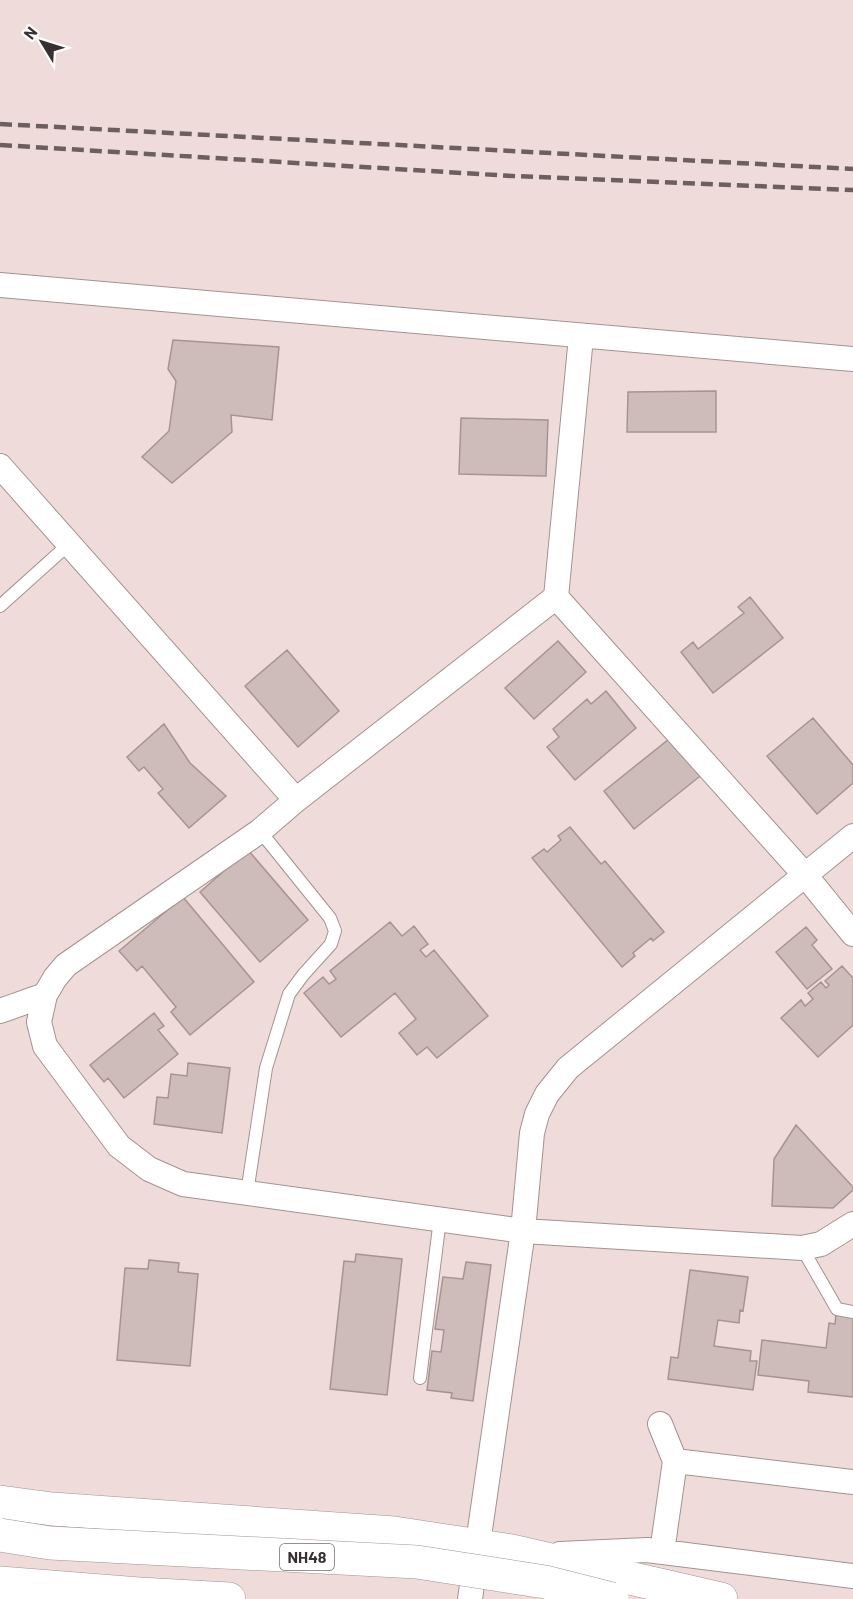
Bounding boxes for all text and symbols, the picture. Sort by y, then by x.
north arrow [12,12,72,72]
text: N [19,22,41,42]
road number: NH48 [280,1544,334,1570]

